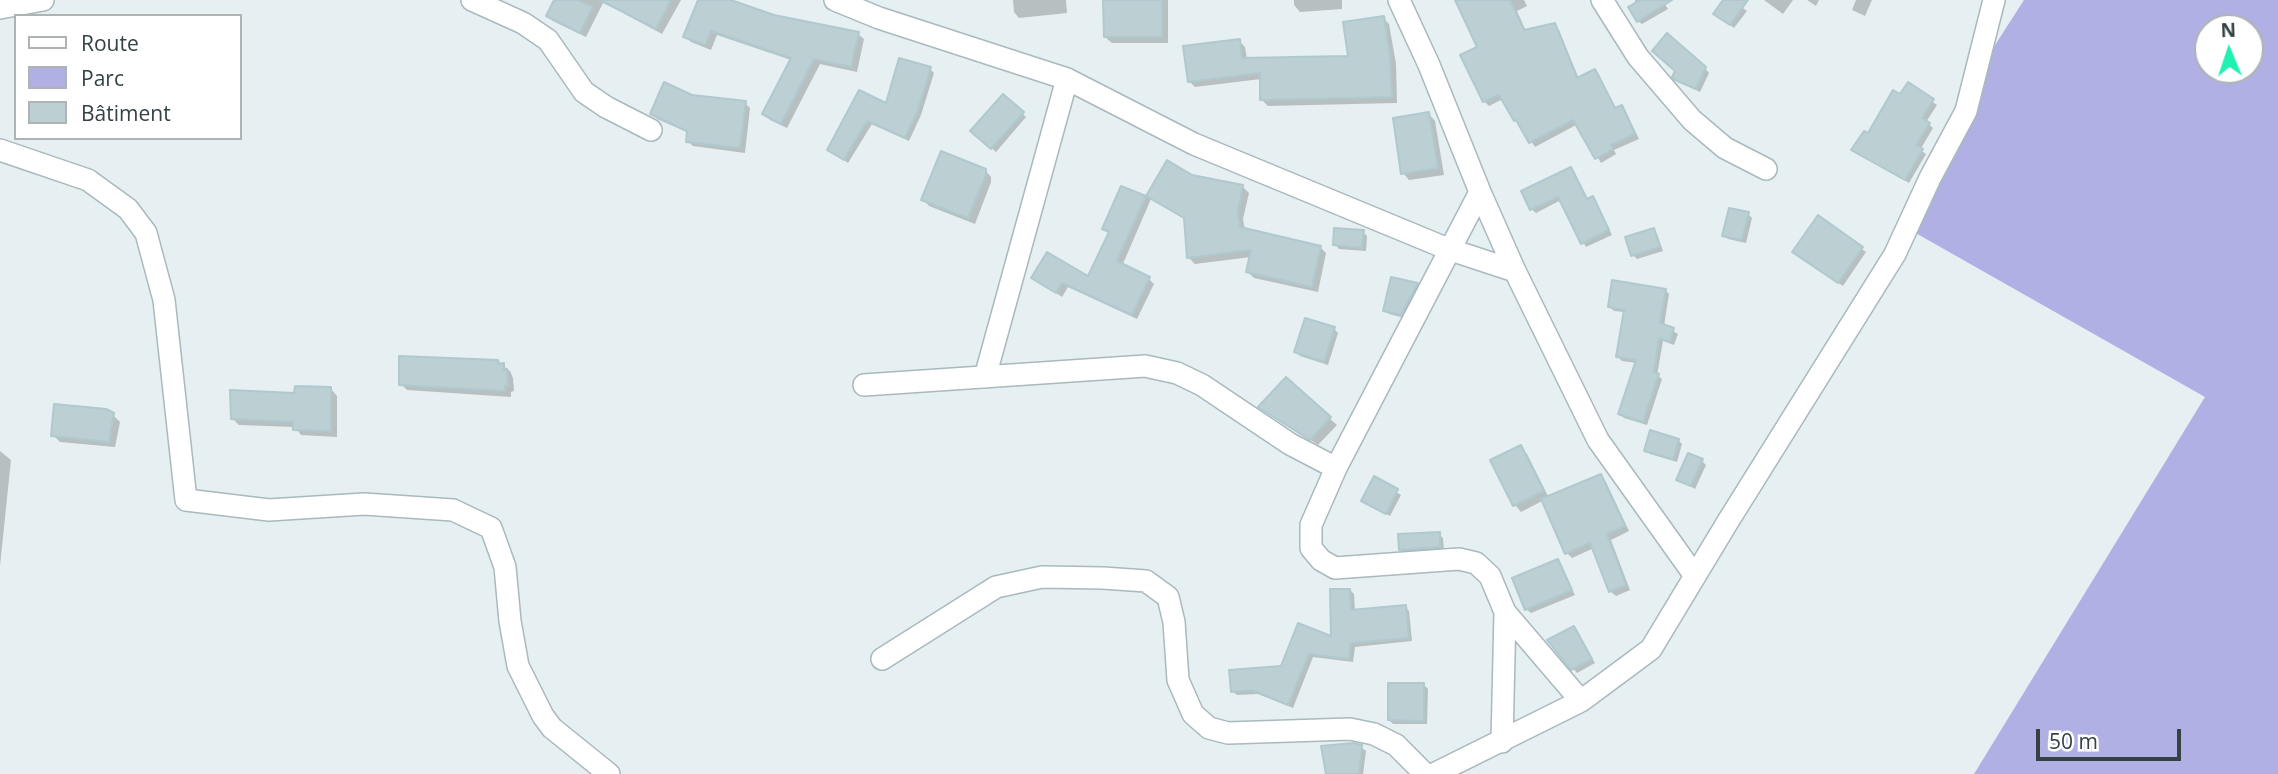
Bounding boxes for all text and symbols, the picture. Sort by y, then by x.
legend [14,14,242,140]
north arrow [2194,14,2264,84]
text: N [2220,17,2237,43]
text: Route [81,29,139,57]
text: Parc [81,64,124,92]
text: Bâtiment [81,99,171,127]
scale bar [2040,714,2185,758]
text: 50 m [2049,727,2098,755]

